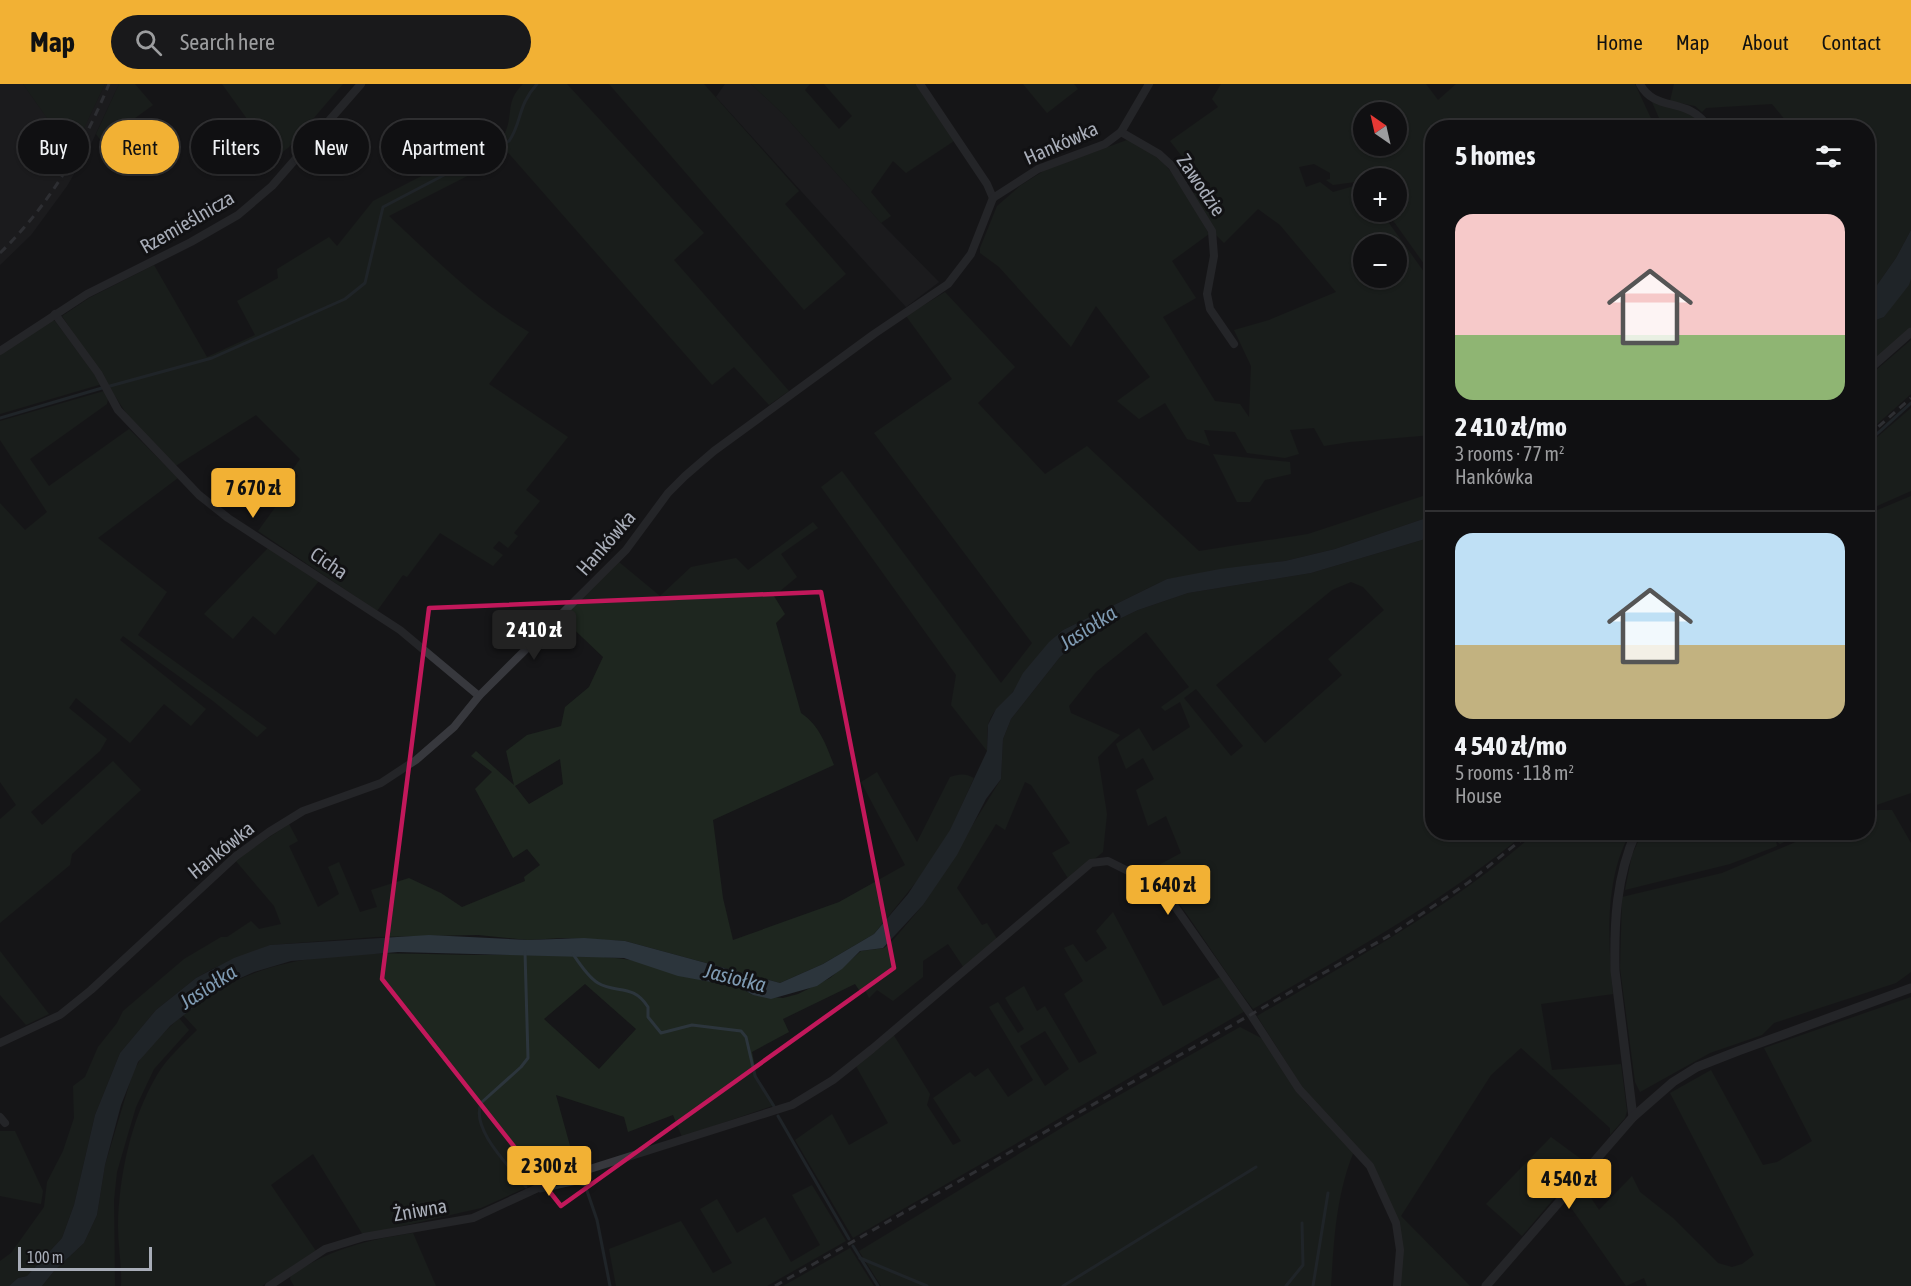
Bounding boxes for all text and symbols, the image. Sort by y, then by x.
search box [111,15,531,69]
text: Map [30,26,75,58]
icon: search [132,26,165,59]
text: Search here [180,29,275,55]
text: Home [1596,30,1643,54]
text: Map [1676,30,1710,54]
text: About [1743,30,1789,54]
text: Contact [1822,30,1881,54]
north arrow [1353,102,1407,156]
map controls [1353,102,1407,288]
street label: Hankówka [1020,116,1101,169]
chip: Buy [18,120,89,174]
chip: Rent [101,120,179,174]
chip: Filters [191,120,281,174]
chip: New [293,120,369,174]
chip: Apartment [381,120,506,174]
icon: filters [1812,140,1845,173]
text: 5 homes [1455,141,1535,171]
street label: Zawodzie [1172,149,1230,220]
button: + [1353,168,1407,222]
street label: Rzemieślnicza [136,185,238,258]
button: − [1353,234,1407,288]
icon: home [1596,253,1704,361]
text: 2 410 zł/mo [1455,412,1567,442]
text: 3 rooms · 77 m² [1455,442,1565,465]
text: Hankówka [1455,465,1533,488]
pin: 7 670 zł [191,468,315,519]
text: 7 670 zł [225,476,281,499]
street label: Hankówka [571,506,640,580]
street label: Cicha [306,542,352,583]
icon: home [1596,572,1704,680]
water label: Jasiołka [1054,600,1120,655]
pin: 2 410 zł [472,610,596,661]
text: 2 410 zł [506,618,562,641]
text: 4 540 zł/mo [1455,731,1567,761]
text: 5 rooms · 118 m² [1455,761,1574,784]
text: House [1455,784,1502,807]
street label: Hankówka [183,816,258,883]
pin: 1 640 zł [1106,865,1230,916]
text: 1 640 zł [1140,873,1196,896]
water label: Jasiołka [701,958,769,996]
water label: Jasiołka [174,959,240,1014]
pin: 2 300 zł [487,1146,611,1197]
text: 2 300 zł [521,1154,577,1177]
pin: 4 540 zł [1507,1159,1631,1210]
text: 4 540 zł [1541,1167,1597,1190]
street label: Żniwna [391,1193,449,1226]
scale bar [18,1244,152,1272]
text: 100 m [27,1248,63,1266]

